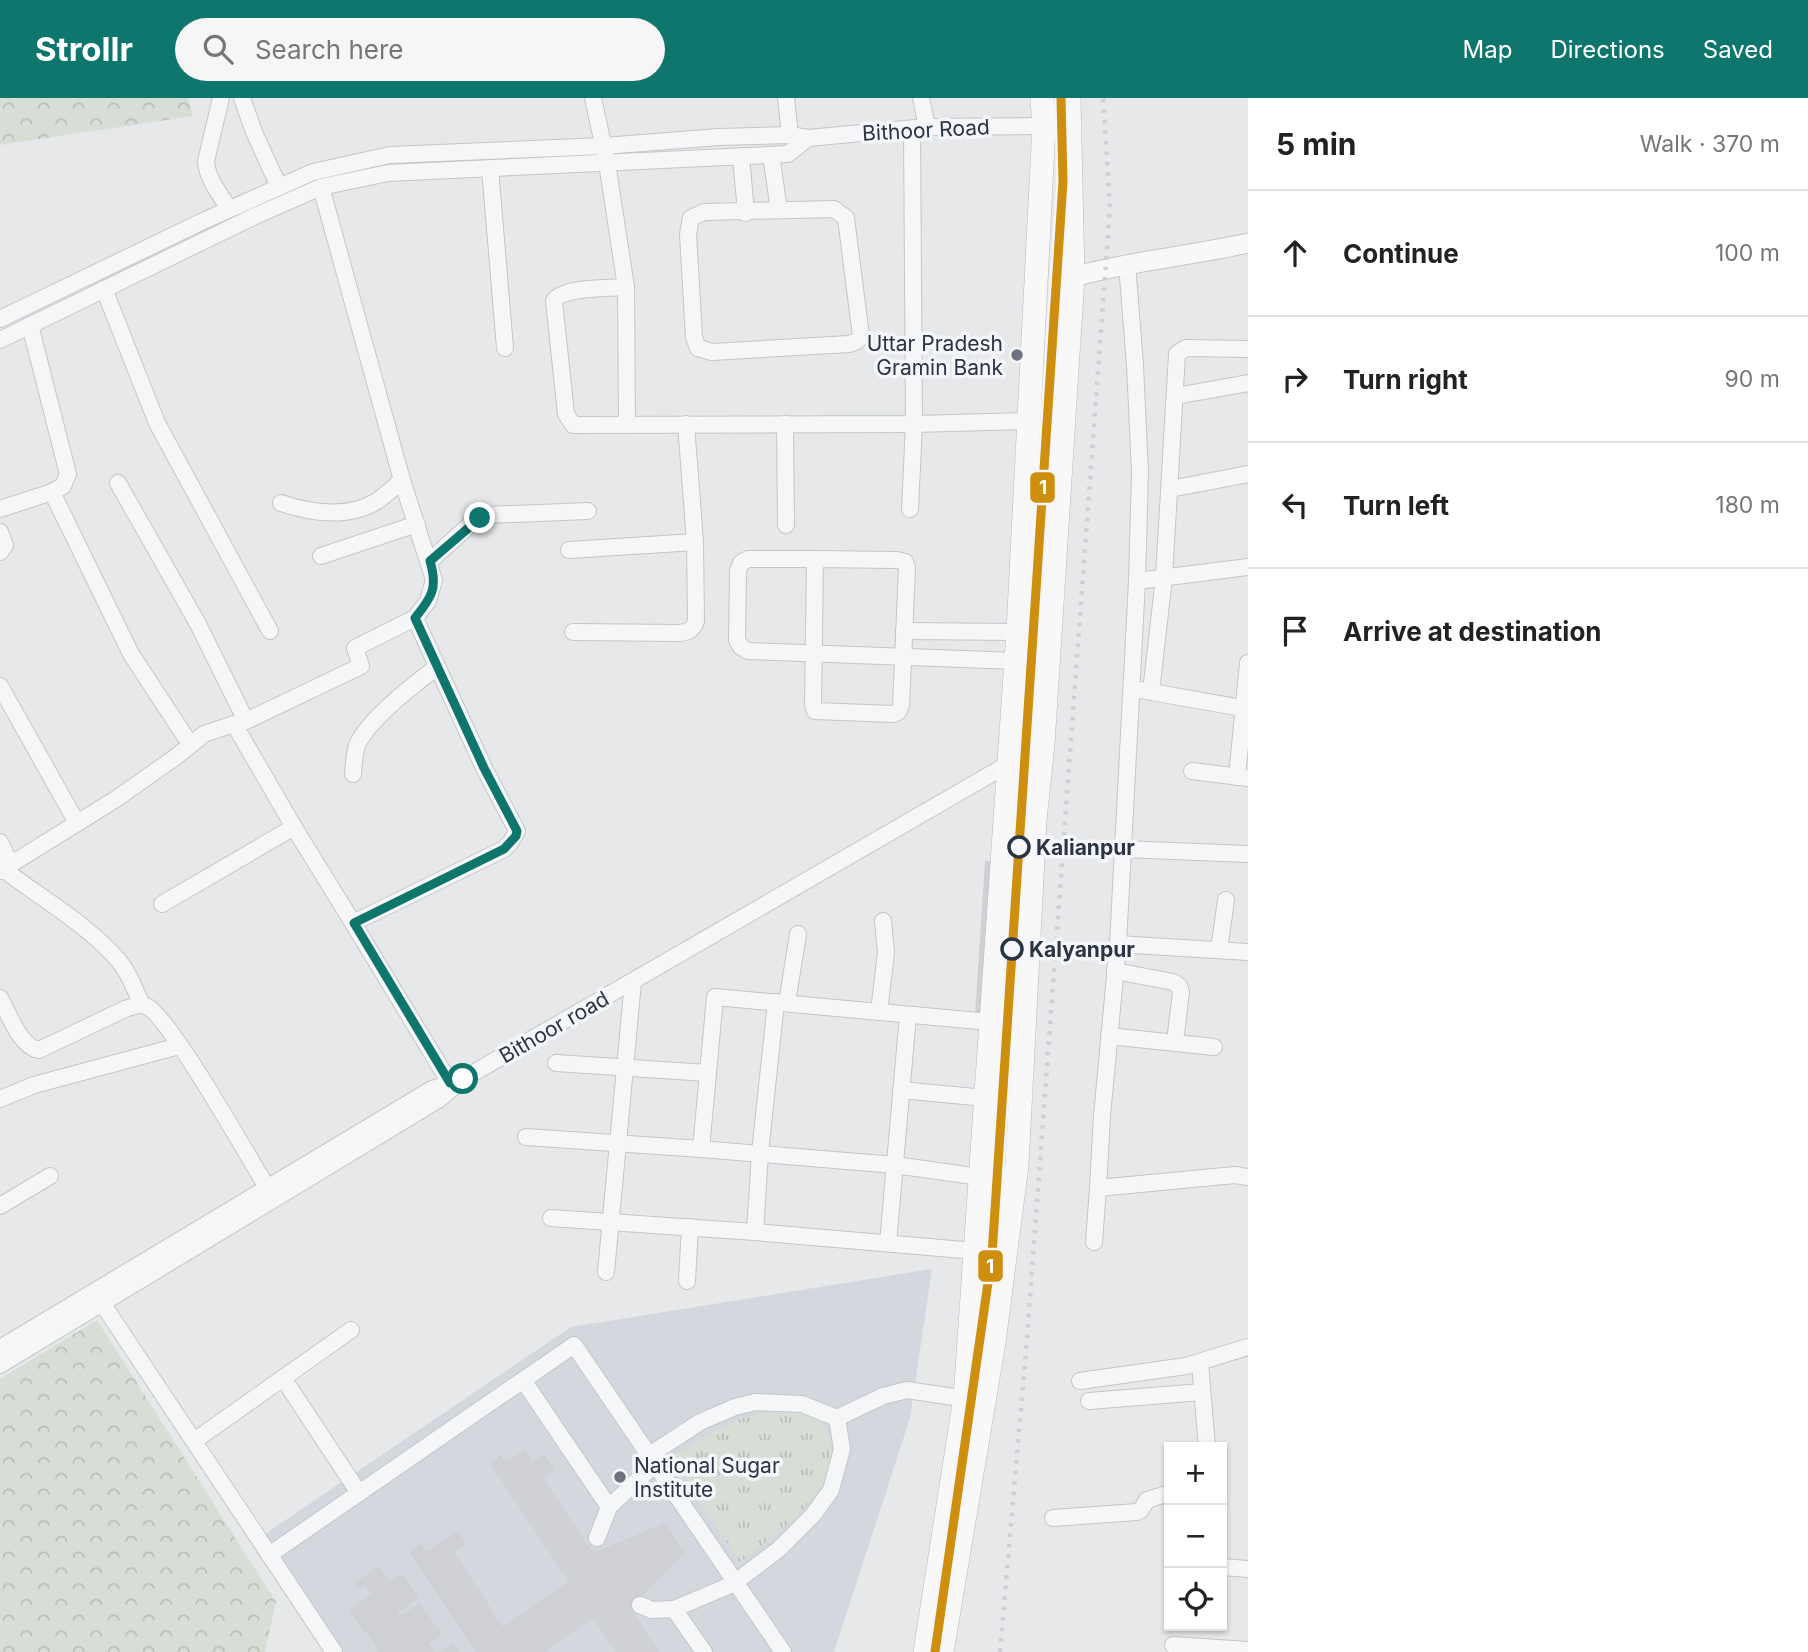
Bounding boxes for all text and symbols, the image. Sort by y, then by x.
search box [175,18,665,81]
text: Strollr [35,29,133,69]
icon: search [199,30,237,68]
text: Search here [255,34,404,65]
text: Map [1463,35,1512,64]
text: Directions [1550,35,1665,64]
text: Saved [1703,35,1773,64]
street label: Bithoor Road [862,114,990,146]
text: 5 min [1276,126,1356,162]
text: Walk · 370 m [1640,130,1780,158]
icon: ahead [1276,234,1314,272]
text: Continue [1343,238,1459,269]
text: 100 m [1715,239,1780,267]
place label: Uttar Pradesh Gramin Bank [867,331,1003,380]
marker: Uttar Pradesh Gramin Bank [1009,347,1025,363]
icon: right [1276,360,1314,398]
text: Turn right [1343,364,1468,395]
text: 90 m [1725,365,1780,393]
line badge: 1 [1029,471,1056,504]
text: 1 [1039,476,1047,499]
icon: left [1276,486,1314,524]
text: Turn left [1343,490,1449,521]
text: 180 m [1715,491,1780,519]
route end [464,502,495,533]
icon: arrive [1276,612,1314,650]
text: Arrive at destination [1343,616,1602,647]
place label: Kalianpur [1036,835,1135,860]
marker: Kalianpur [1008,836,1030,858]
place label: Kalyanpur [1029,937,1135,962]
marker: Kalyanpur [1001,938,1023,960]
street label: Bithoor road [495,986,613,1068]
route start [447,1063,478,1094]
line badge: 1 [977,1249,1004,1283]
text: 1 [986,1255,994,1278]
map controls [1164,1442,1227,1631]
button: + [1164,1442,1227,1505]
place label: National Sugar Institute [634,1453,780,1502]
marker: National Sugar Institute [612,1469,628,1485]
button: − [1164,1505,1227,1568]
button: locate [1164,1568,1227,1631]

